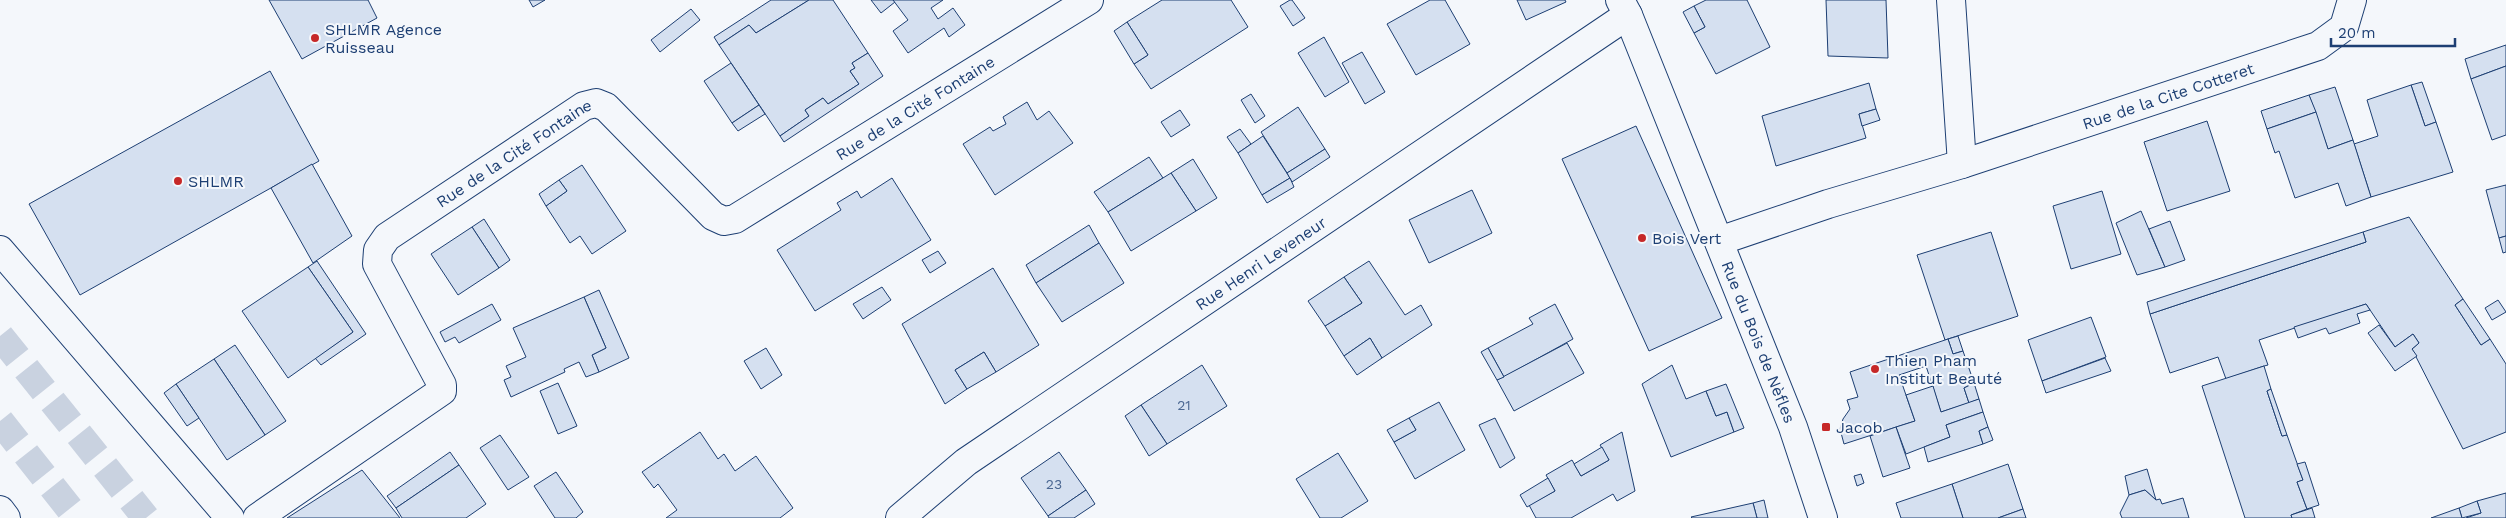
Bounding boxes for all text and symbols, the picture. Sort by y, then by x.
scale bar [2331,15,2455,47]
place label: SHLMR Agence Ruisseau [325,20,442,57]
text: 20 m [2338,24,2376,42]
marker: SHLMR Agence Ruisseau [309,32,321,44]
street label: Rue de la Cité Fontaine [832,52,998,164]
street label: Rue de la Cite Cotteret [2080,59,2257,133]
street label: Rue de la Cité Fontaine [433,95,594,212]
place label: SHLMR [188,172,244,191]
marker: SHLMR [172,175,184,187]
street label: Rue Henri Leveneur [1192,212,1330,314]
place label: Bois Vert [1652,229,1722,248]
marker: Bois Vert [1636,232,1648,244]
street label: Rue du Bois de Nèfles [1717,258,1799,426]
place label: Thien Pham Institut Beauté [1885,351,2002,388]
marker: Thien Pham Institut Beauté [1869,363,1881,375]
house number: 21 [1177,397,1191,413]
place label: Jacob [1836,418,1882,437]
marker: Jacob [1820,421,1832,433]
house number: 23 [1046,476,1062,492]

